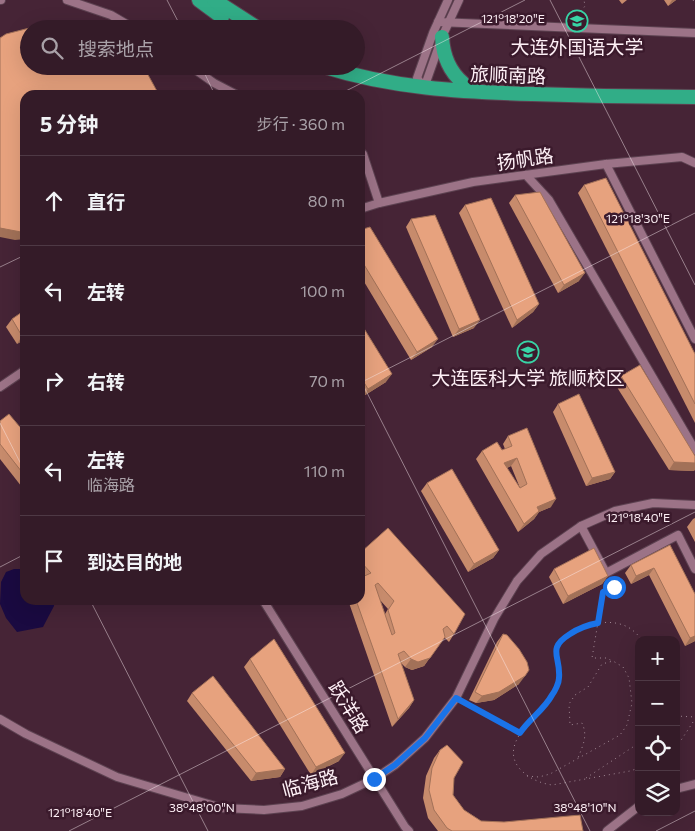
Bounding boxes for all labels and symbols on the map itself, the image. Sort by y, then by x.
school or university icon: 大连外国语大学 [565,9,589,33]
text: 121°18'20"E [481,11,545,25]
place label: 大连外国语大学 [510,35,644,58]
street label: 旅顺南路 [470,62,546,87]
street label: 扬帆路 [495,143,555,174]
text: 121°18'30"E [606,211,670,225]
school or university icon: 大连医科大学 旅顺校区 [516,340,540,364]
place label: 大连医科大学 旅顺校区 [431,366,625,389]
text: 121°18'40"E [606,510,670,524]
route start [603,576,626,599]
street label: 跃洋路 [325,676,374,737]
street label: 临海路 [279,764,340,801]
route end [363,768,386,791]
text: 38°48'00"N [169,800,235,814]
text: 38°48'10"N [553,800,617,814]
text: 121°18'40"E [48,805,112,819]

